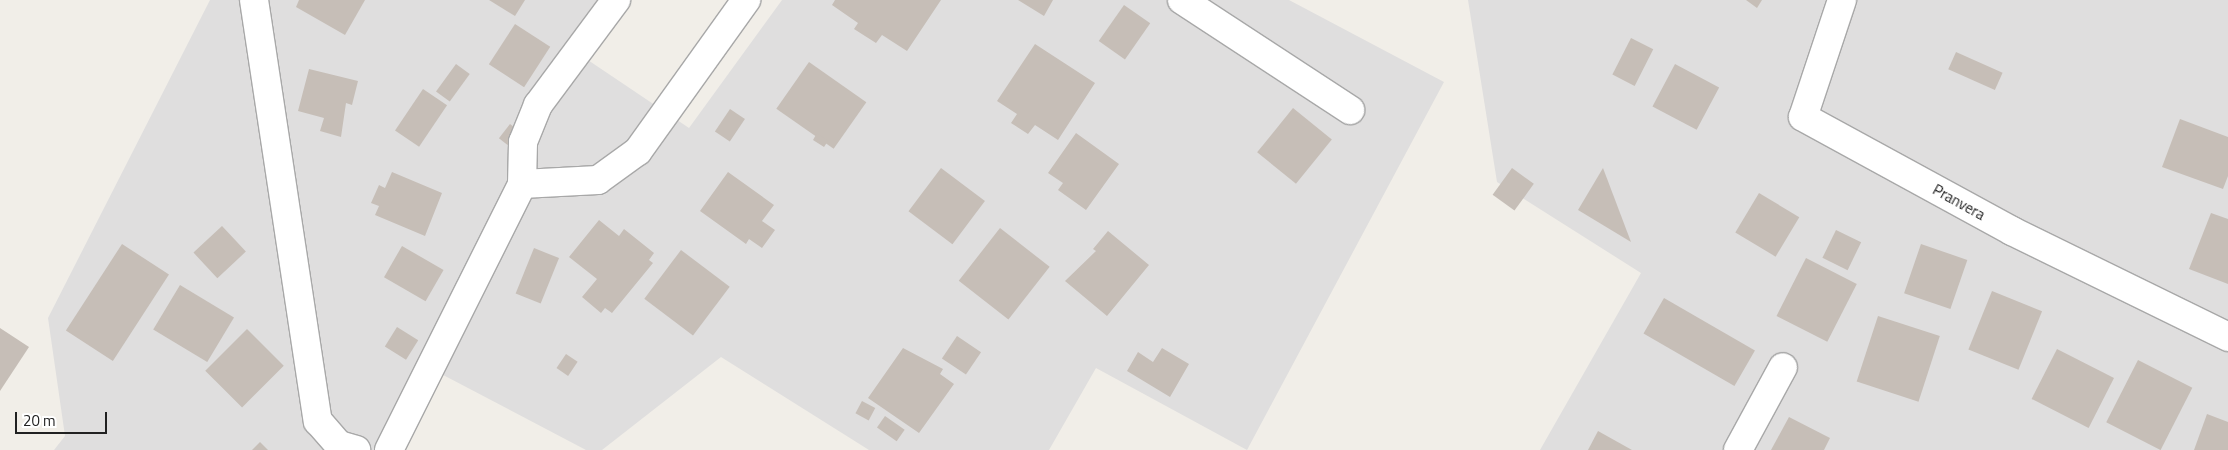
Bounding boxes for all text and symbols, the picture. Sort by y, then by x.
street label: Pranvera [1930,180,1988,224]
scale bar [18,402,110,434]
text: 20 m [23,409,56,432]

